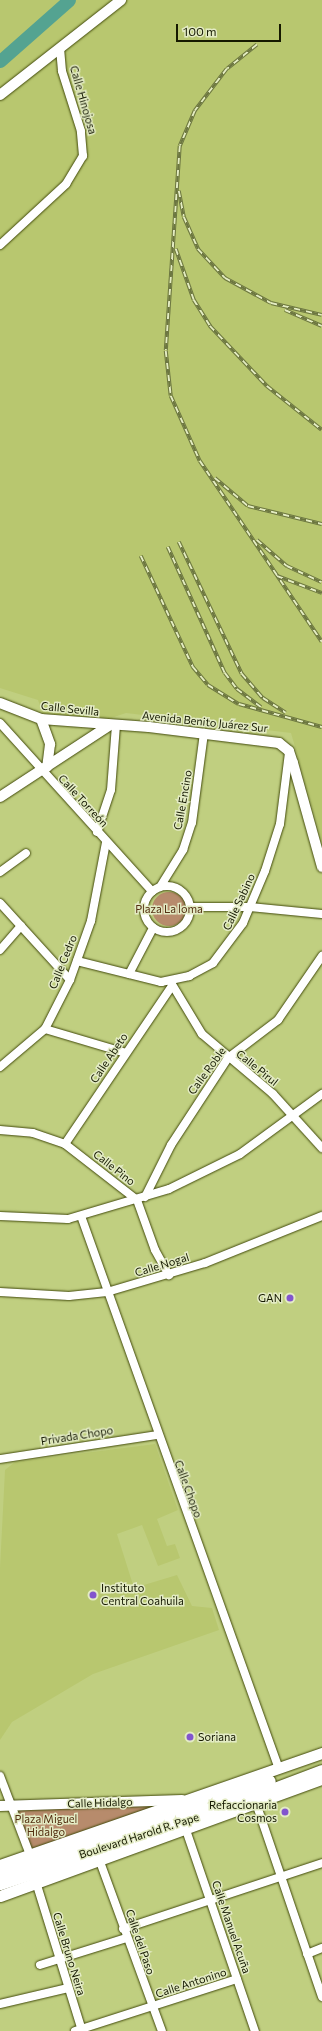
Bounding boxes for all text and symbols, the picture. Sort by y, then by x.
scale bar [178,16,283,42]
text: 100 m [183,24,217,38]
street label: Calle Hinojosa [67,64,99,136]
street label: Calle Sevilla [40,699,100,719]
street label: Avenida Benito Juárez Sur [141,709,269,735]
street label: Calle Encino [171,769,195,831]
street label: Calle Torreón [55,772,111,830]
street label: Calle Sabino [220,871,258,933]
park label: Plaza La loma [135,902,203,916]
street label: Calle Cedro [46,933,80,991]
street label: Calle Abeto [87,1030,131,1086]
street label: Calle Roble [185,1045,229,1097]
street label: Calle Pirul [233,1047,281,1089]
street label: Calle Pino [90,1148,138,1188]
street label: Calle Nogal [133,1250,191,1280]
place label: GAN [258,1291,282,1305]
marker: GAN [285,1293,295,1303]
street label: Privada Chopo [40,1424,114,1448]
street label: Calle Chopo [171,1458,205,1520]
place label: Instituto Central Coahuila [101,1582,184,1608]
marker: Instituto Central Coahuila [88,1590,98,1600]
place label: Soriana [198,1730,236,1744]
marker: Soriana [185,1732,195,1742]
street label: Calle Hidalgo [67,1795,133,1811]
place label: Refaccionaria Cosmos [209,1799,277,1825]
marker: Refaccionaria Cosmos [280,1807,290,1817]
street label: Boulevard Harold R. Pape [77,1810,201,1862]
park label: Plaza Miguel Hidalgo [15,1813,77,1839]
street label: Calle Manuel Acuña [209,1879,253,1975]
street label: Calle del Paso [123,1908,157,1976]
street label: Calle Bruno Neira [50,1911,88,1997]
street label: Calle Antonino [154,1965,228,2001]

